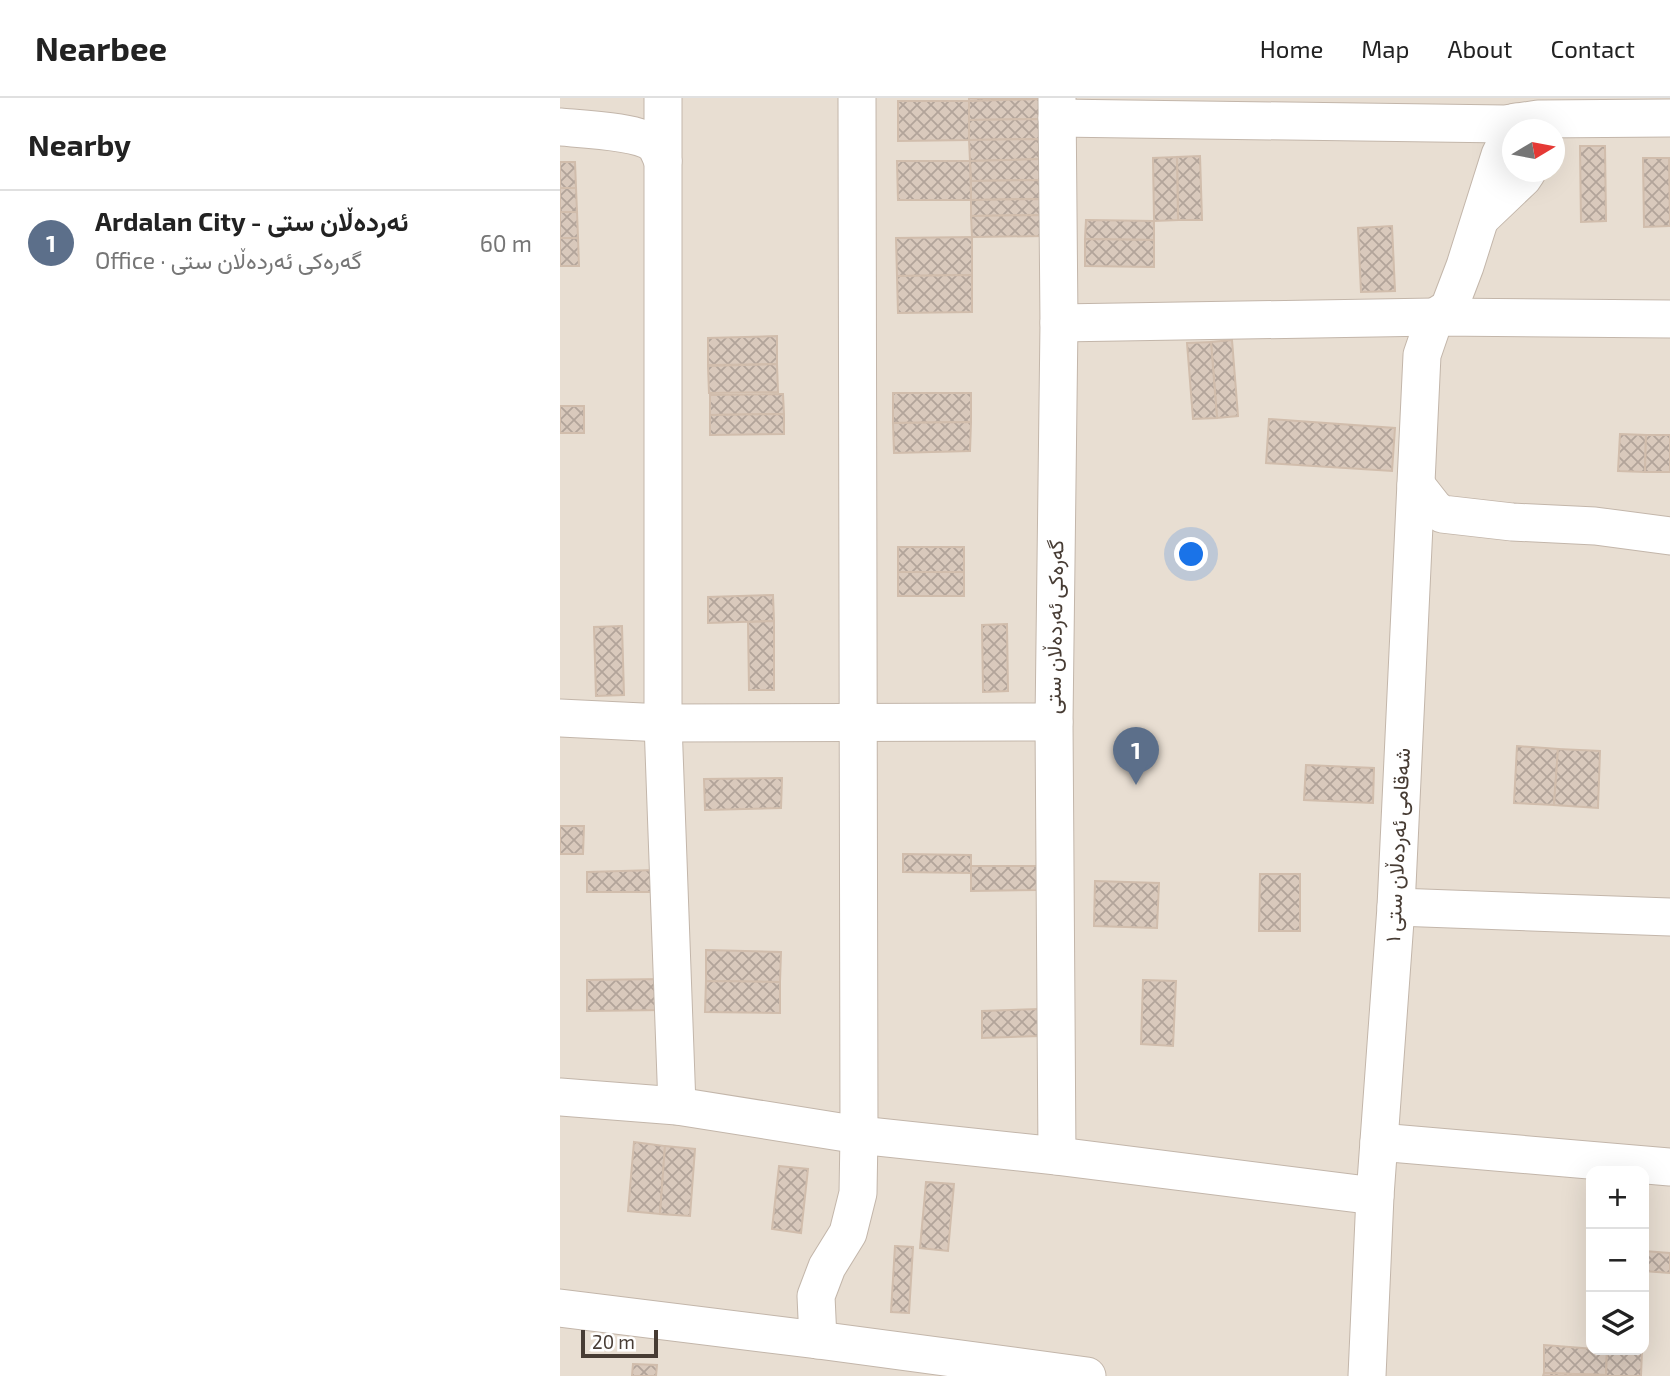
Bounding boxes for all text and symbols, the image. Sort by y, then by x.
text: Nearbee [35,28,167,68]
text: Home [1260,34,1323,63]
text: Map [1361,34,1409,63]
text: About [1447,34,1513,63]
text: Contact [1551,34,1635,63]
north arrow [1502,119,1565,182]
text: Nearby [28,126,131,162]
text: Ardalan City - ئەردەڵان ستی [95,205,409,236]
text: 1 [46,229,56,257]
text: 60 m [480,229,532,257]
text: Office · گەرەکی ئەردەڵان ستی [95,246,362,274]
your location [1174,537,1208,571]
street label: گەرەکی ئەردەڵان ستی [1039,540,1070,714]
pin: 1 [1113,727,1159,785]
street label: شەقامی ئەردەڵان ستی ١ [1379,747,1416,943]
map controls [1586,1166,1649,1355]
button: + [1586,1166,1649,1229]
button: − [1586,1229,1649,1292]
button: layers [1586,1292,1649,1355]
scale bar [581,1327,658,1359]
text: 20 m [592,1330,635,1353]

